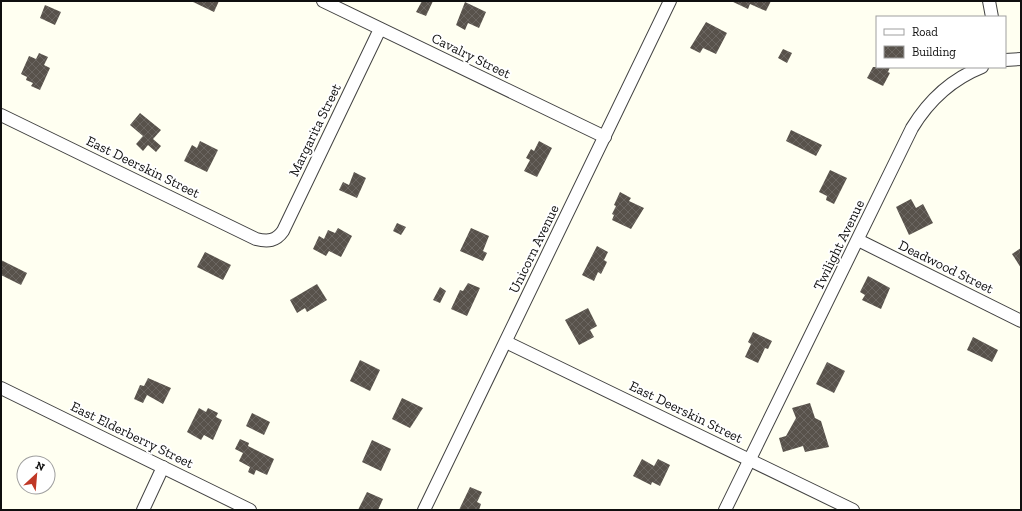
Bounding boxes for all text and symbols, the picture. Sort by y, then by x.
legend [876,16,1006,68]
text: Road [912,25,938,39]
street label: Cavalry Street [429,30,514,83]
text: Building [912,45,956,59]
street label: Margarita Street [285,80,345,179]
street label: East Deerskin Street [84,132,203,202]
street label: Twilight Avenue [810,197,868,293]
street label: Unicorn Avenue [505,202,563,296]
street label: Deadwood Street [896,237,997,298]
street label: East Deerskin Street [627,377,746,447]
street label: East Elderberry Street [68,398,197,472]
north arrow [16,455,56,495]
text: N [34,459,47,474]

